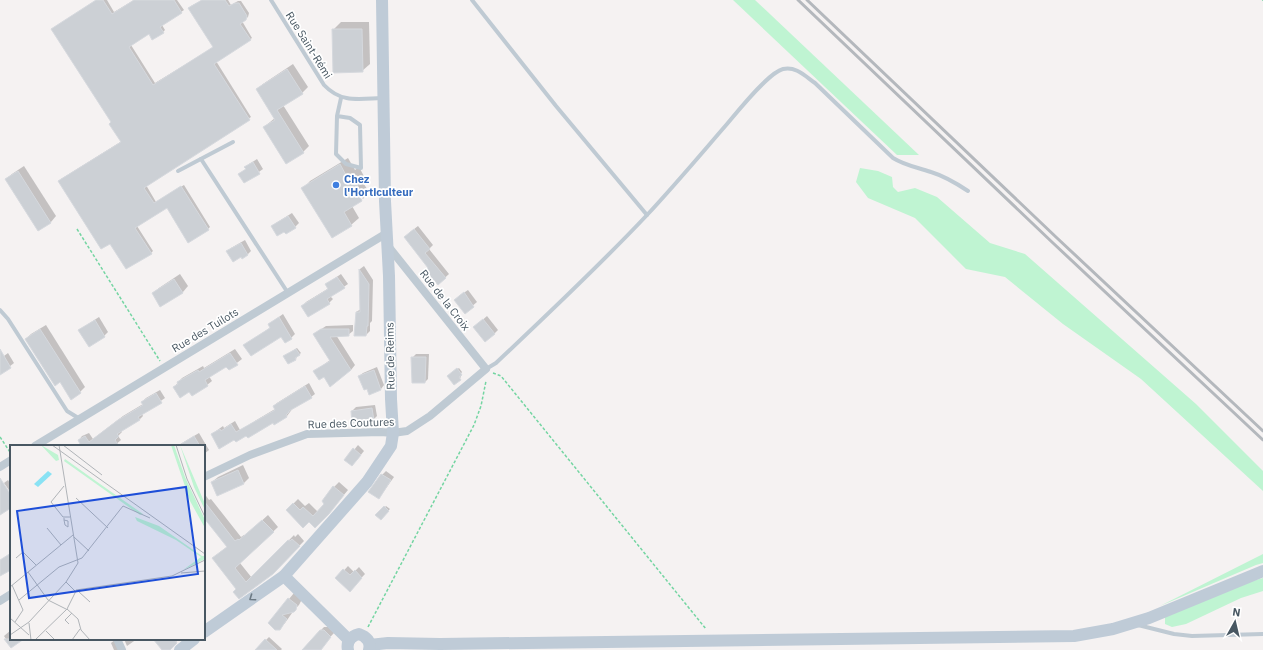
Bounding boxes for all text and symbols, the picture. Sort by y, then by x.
street label: Rue Saint-Rémi [283,9,335,81]
place label: Chez l'Horticulteur [344,172,414,199]
marker: Chez l'Horticulteur [331,180,341,190]
street label: Rue de la Croix [417,267,473,334]
street label: Rue des Tuilots [169,305,241,355]
street label: Rue de Reims [382,322,398,390]
street label: Rue des Coutures [307,414,395,432]
inset map [10,445,205,640]
one-way arrow [249,594,256,601]
north arrow [1215,602,1255,642]
text: N [1231,605,1241,620]

